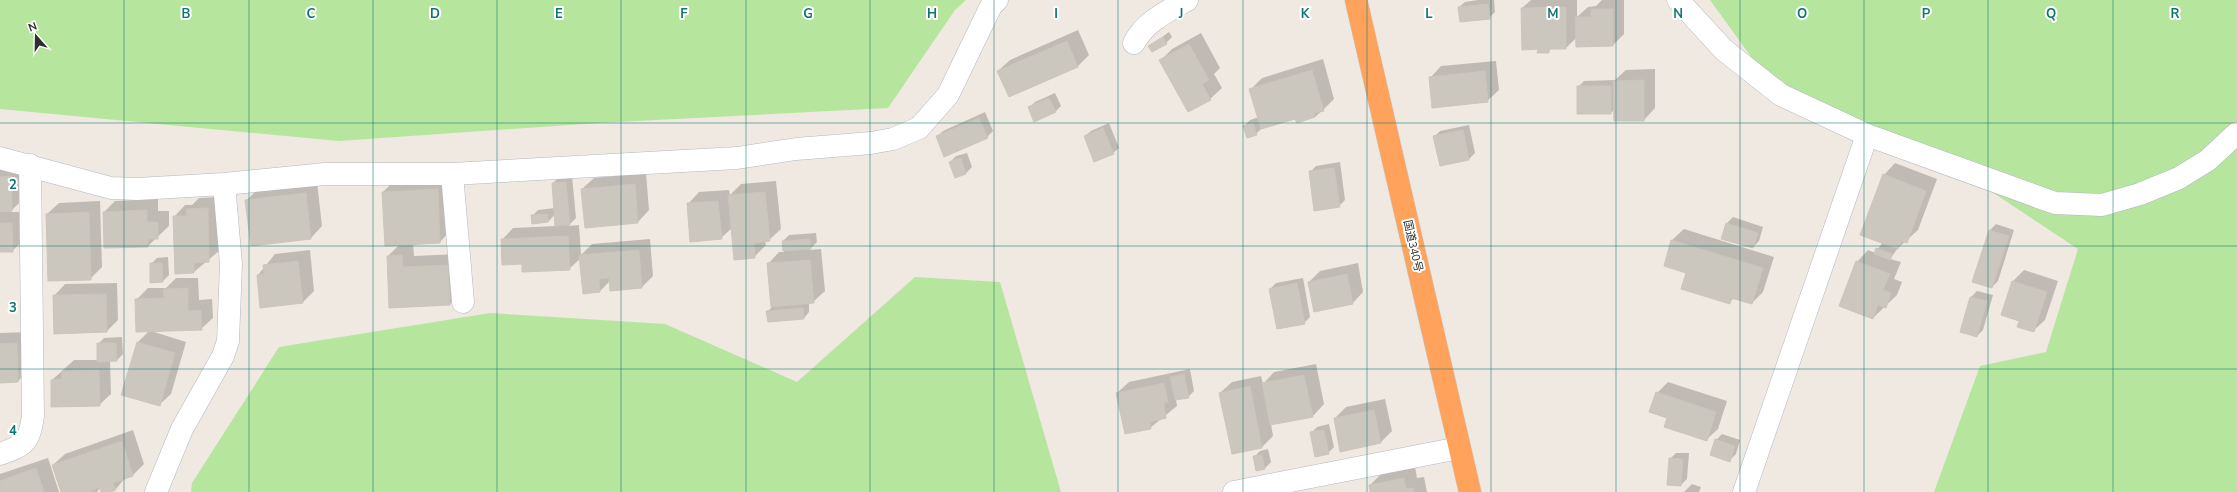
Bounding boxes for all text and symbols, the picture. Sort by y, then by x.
text: B [182,5,191,23]
text: C [307,5,316,23]
text: D [430,5,440,23]
text: E [555,5,563,23]
text: F [680,5,688,23]
text: G [803,5,813,23]
text: H [927,5,937,23]
text: I [1054,5,1058,23]
text: J [1178,5,1183,23]
text: K [1301,5,1310,23]
text: L [1425,5,1433,23]
text: M [1547,5,1559,23]
text: N [1673,5,1683,23]
text: O [1797,5,1807,23]
text: P [1922,5,1931,23]
text: Q [2046,5,2056,23]
text: R [2171,5,2180,23]
north arrow [16,16,56,56]
text: N [26,19,39,36]
text: 2 [9,176,17,194]
street label: 国道340号 [1400,219,1426,273]
text: 3 [9,299,17,317]
text: 4 [9,422,17,440]

